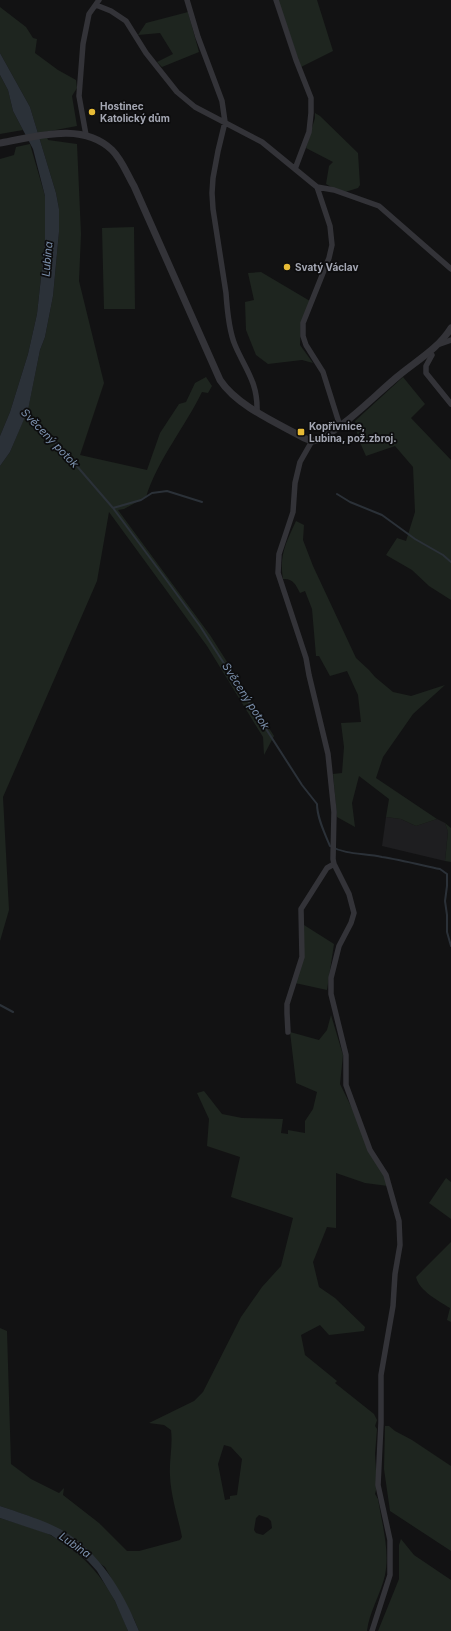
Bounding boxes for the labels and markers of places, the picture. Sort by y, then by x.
place label: Hostinec Katolický dům [100,100,170,125]
marker: Hostinec Katolický dům [87,107,97,117]
place label: Svatý Václav [295,261,358,274]
marker: Svatý Václav [282,262,292,272]
place label: Kopřivnice, Lubina, pož.zbroj. [309,420,397,444]
marker: Kopřivnice, Lubina, pož.zbroj. [296,427,306,437]

